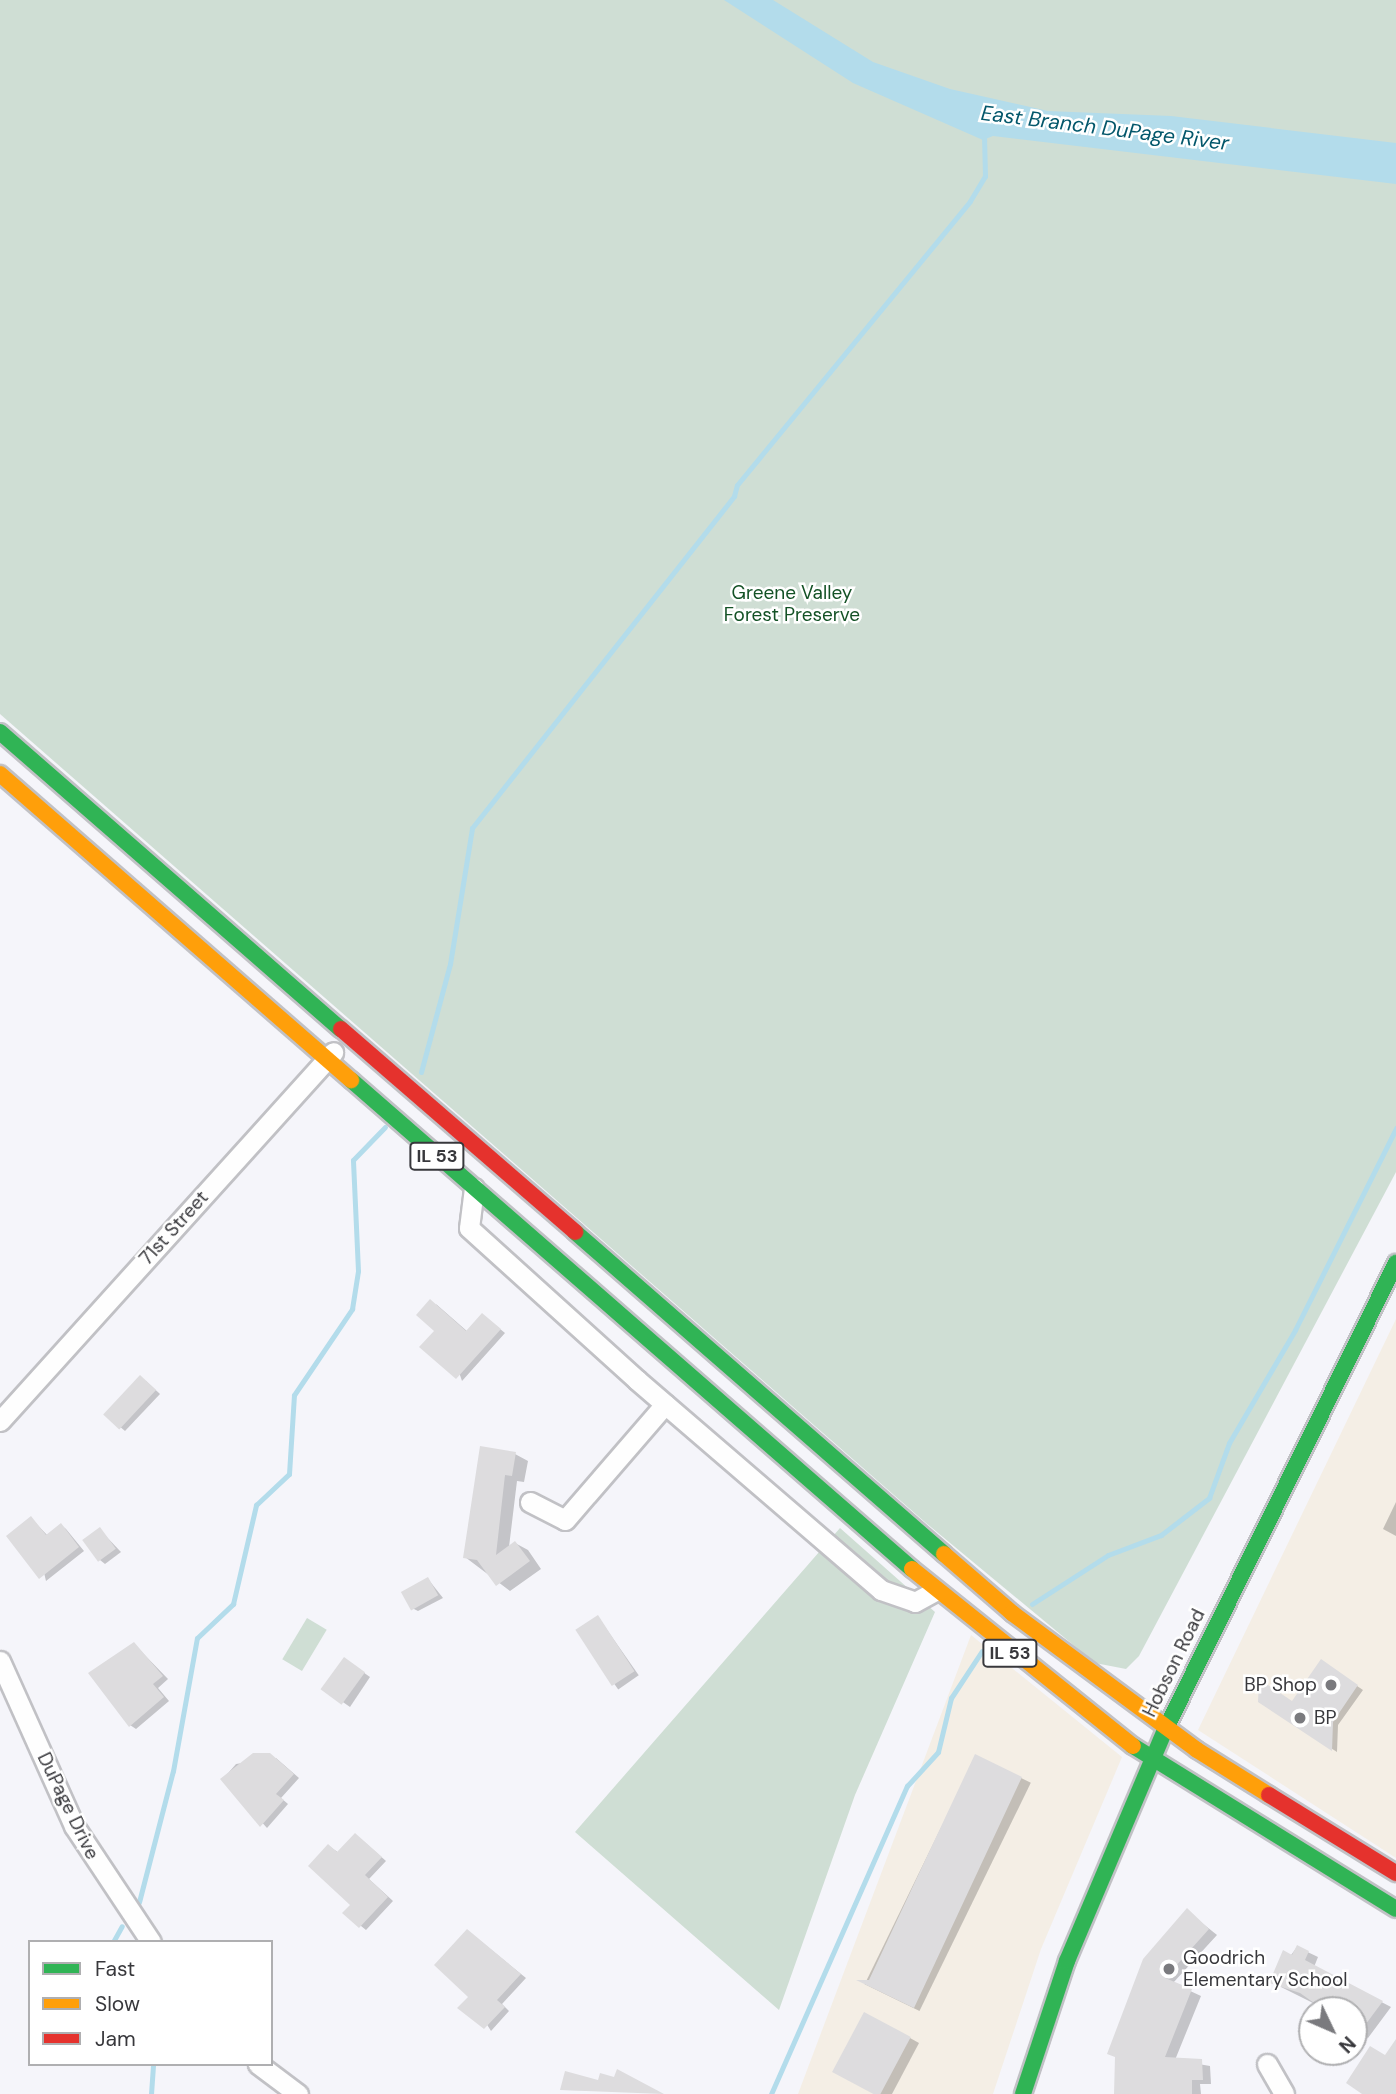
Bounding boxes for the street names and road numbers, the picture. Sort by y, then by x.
road number: IL 53 [409,1142,465,1170]
street label: 71st Street [135,1186,213,1270]
street label: Hobson Road [1138,1605,1210,1721]
road number: IL 53 [982,1638,1038,1668]
street label: DuPage Drive [32,1749,104,1863]

